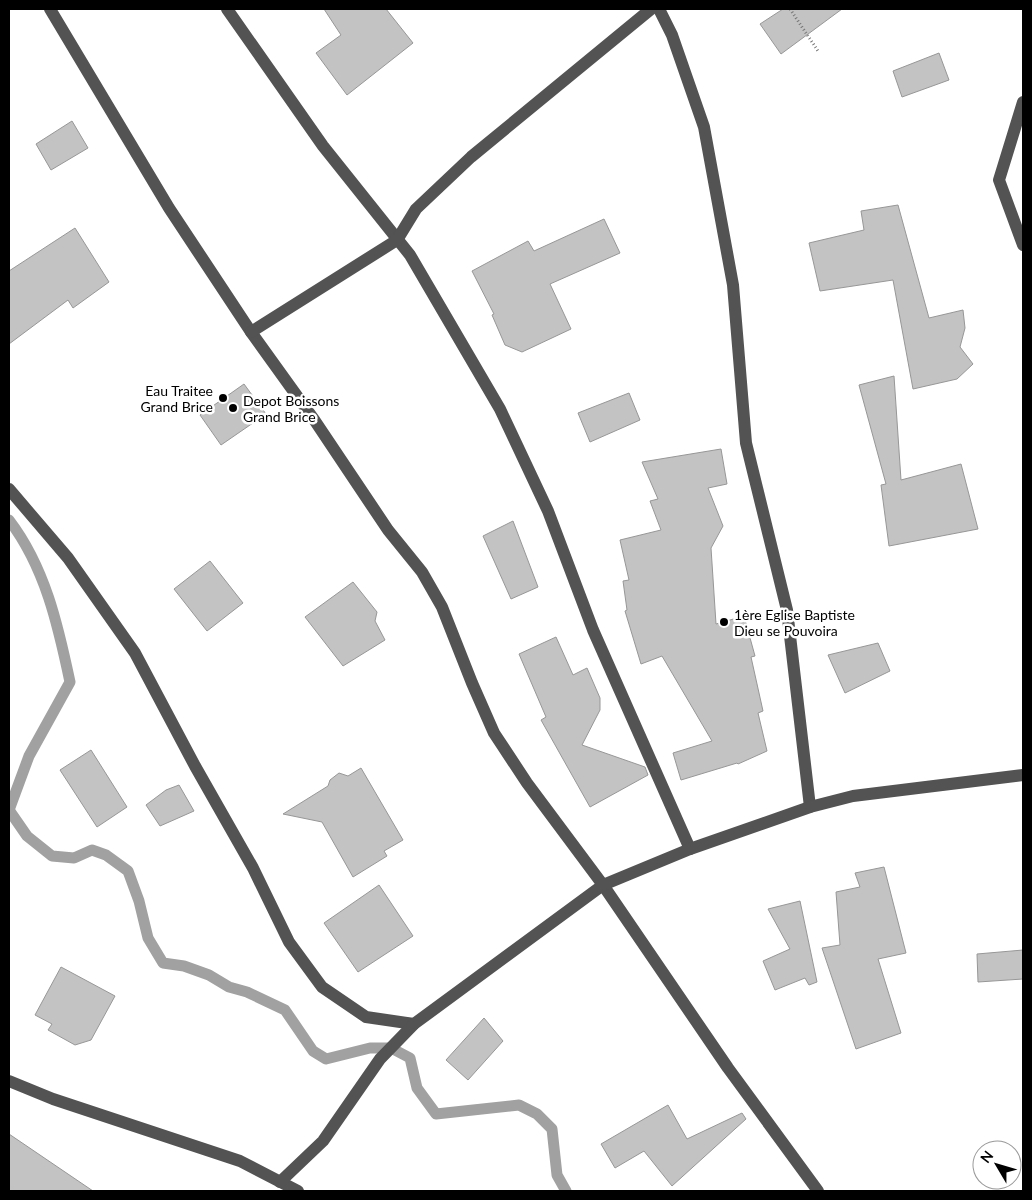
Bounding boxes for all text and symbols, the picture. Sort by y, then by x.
place label: Eau Traitee Grand Brice [140,382,213,415]
marker: Eau Traitee Grand Brice [217,392,229,404]
place label: Depot Boissons Grand Brice [243,392,339,425]
marker: Depot Boissons Grand Brice [227,402,239,414]
place label: 1ère Eglise Baptiste Dieu se Pouvoira [734,606,855,639]
marker: 1ère Eglise Baptiste Dieu se Pouvoira [718,616,730,628]
north arrow [972,1140,1022,1190]
text: N [976,1147,996,1166]

